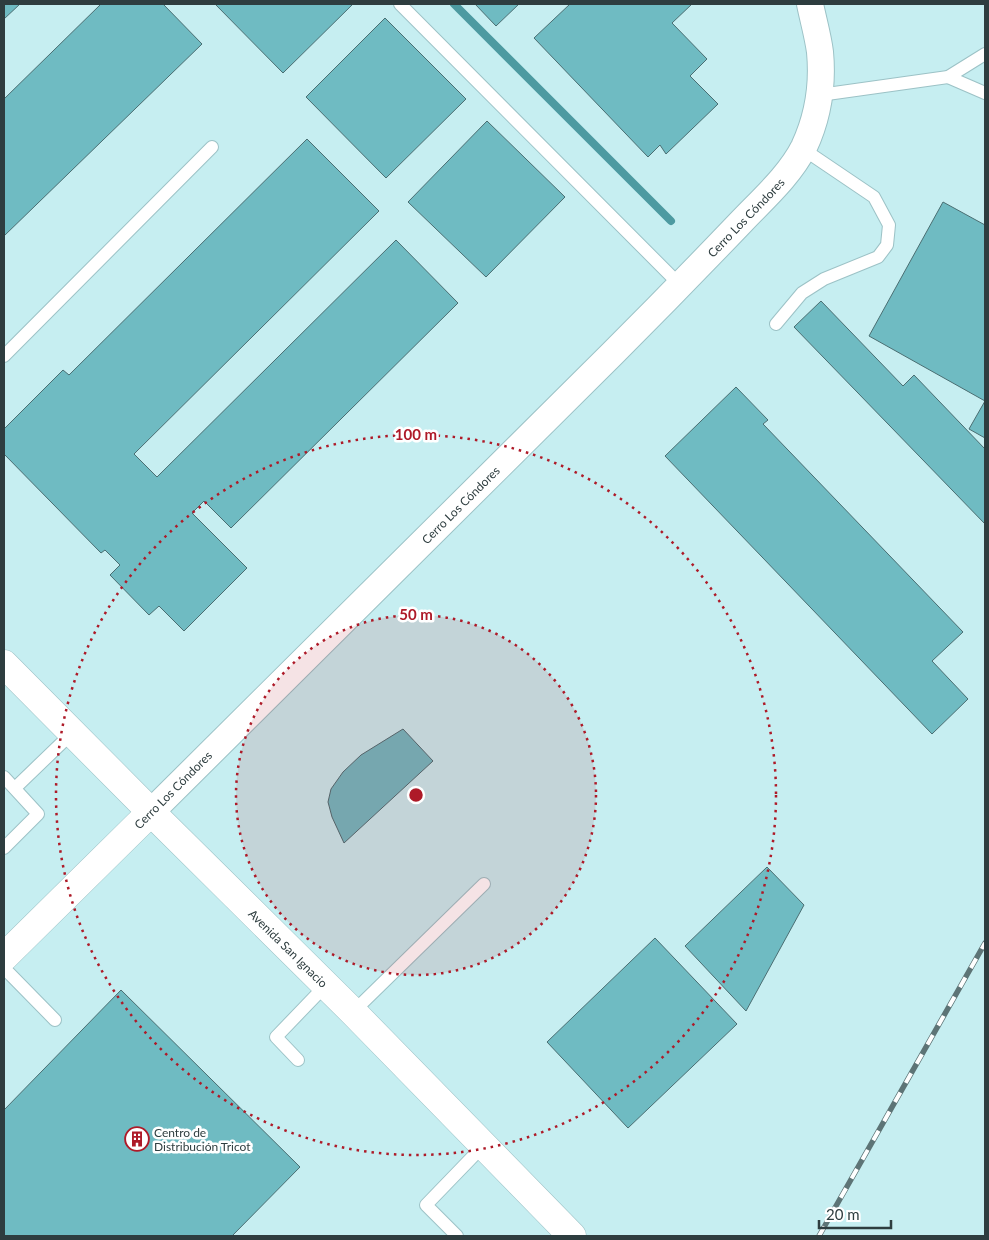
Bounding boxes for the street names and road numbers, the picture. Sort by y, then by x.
street label: Cerro Los Cóndores [704,175,787,260]
street label: Cerro Los Cóndores [418,463,503,547]
street label: Cerro Los Cóndores [131,748,215,832]
street label: Avenida San Ignacio [246,906,331,991]

